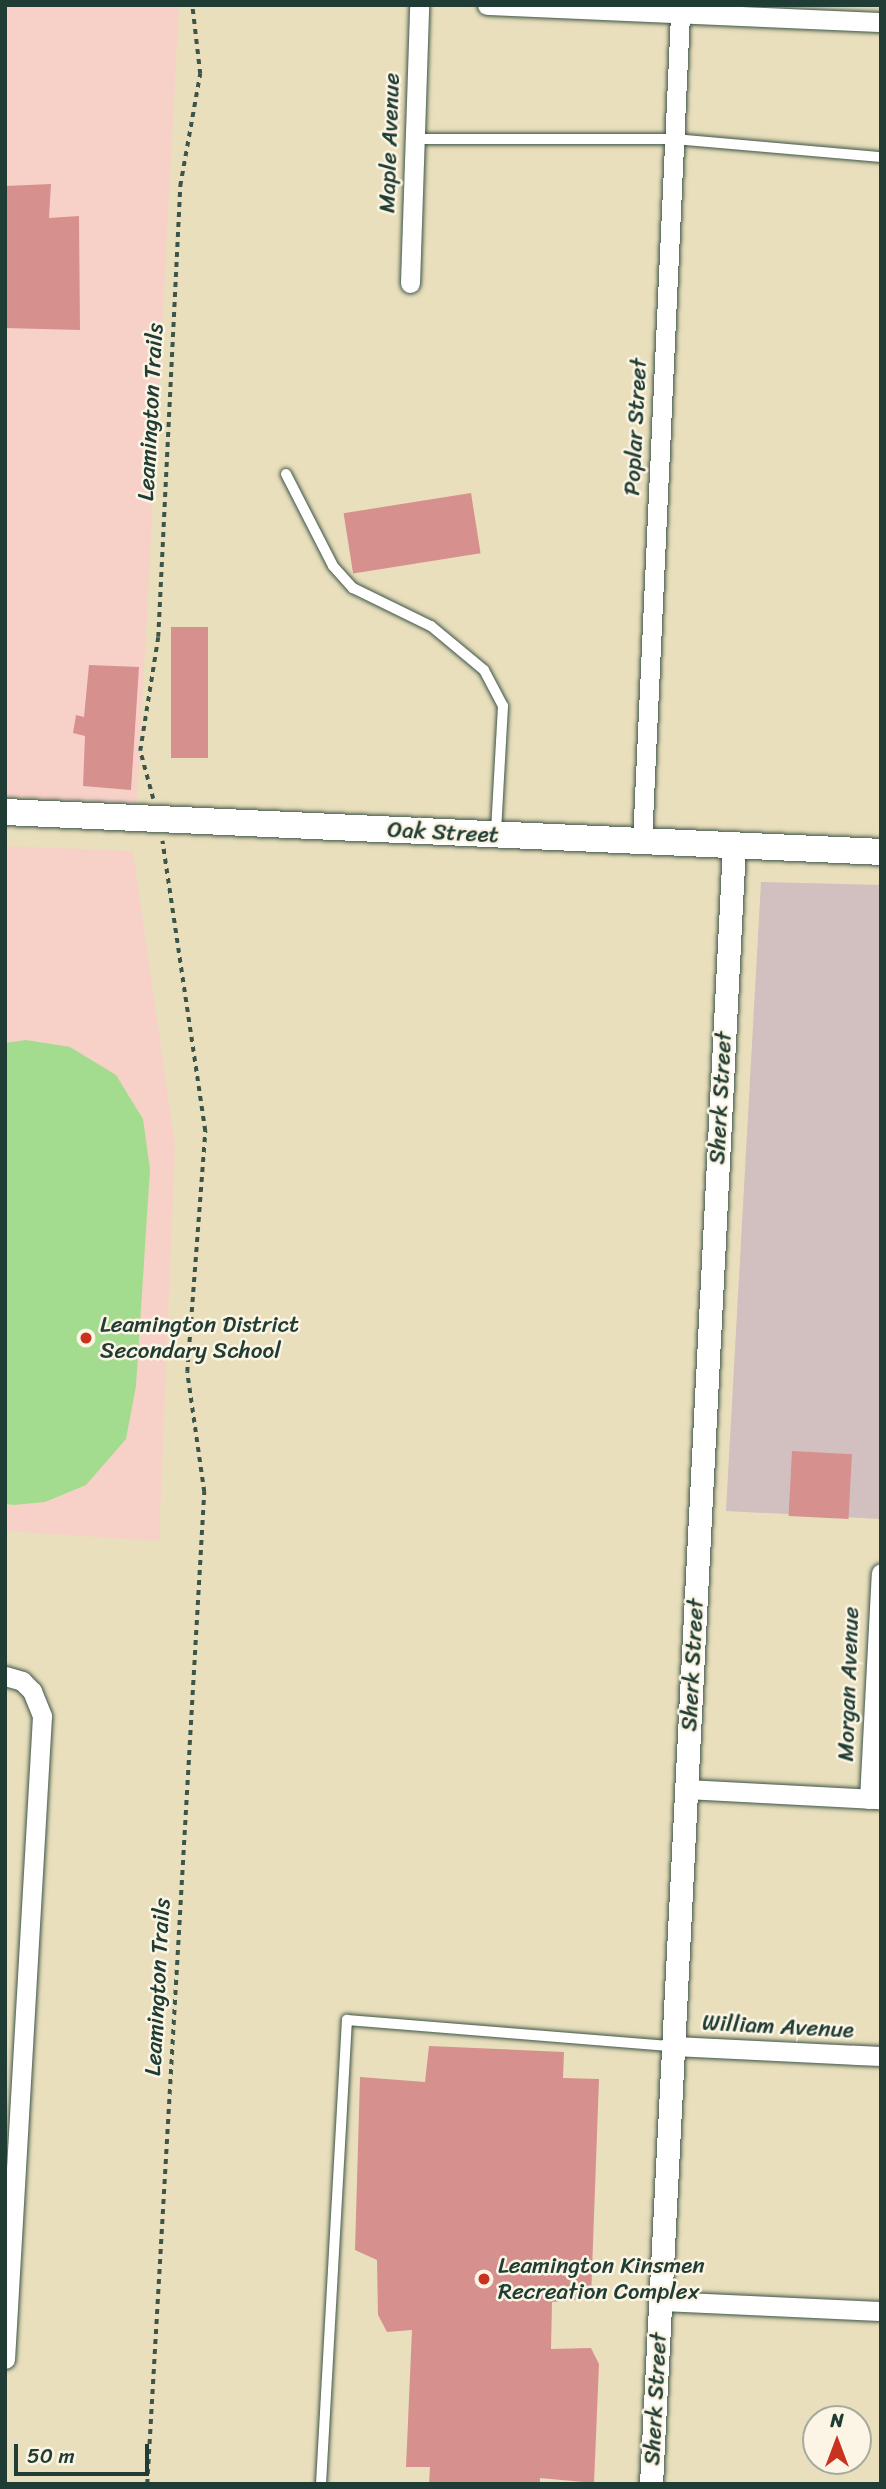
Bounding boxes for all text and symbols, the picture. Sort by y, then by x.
street label: Maple Avenue [374,72,406,214]
street label: Leamington Trails [133,323,169,501]
street label: Poplar Street [619,357,653,497]
street label: Oak Street [387,816,499,850]
street label: Sherk Street [704,1031,738,1165]
place label: Leamington District Secondary School [100,1311,300,1365]
marker: Leamington District Secondary School [78,1330,94,1346]
street label: Sherk Street [676,1598,710,1732]
street label: Morgan Avenue [833,1606,865,1762]
street label: Leamington Trails [140,1898,176,2076]
street label: William Avenue [701,2009,855,2045]
place label: Leamington Kinsmen Recreation Complex [498,2252,705,2306]
marker: Leamington Kinsmen Recreation Complex [476,2271,492,2287]
street label: Sherk Street [639,2332,673,2466]
text: N [830,2404,844,2437]
north arrow [802,2405,872,2475]
scale bar [18,2430,152,2474]
text: 50 m [27,2437,75,2475]

